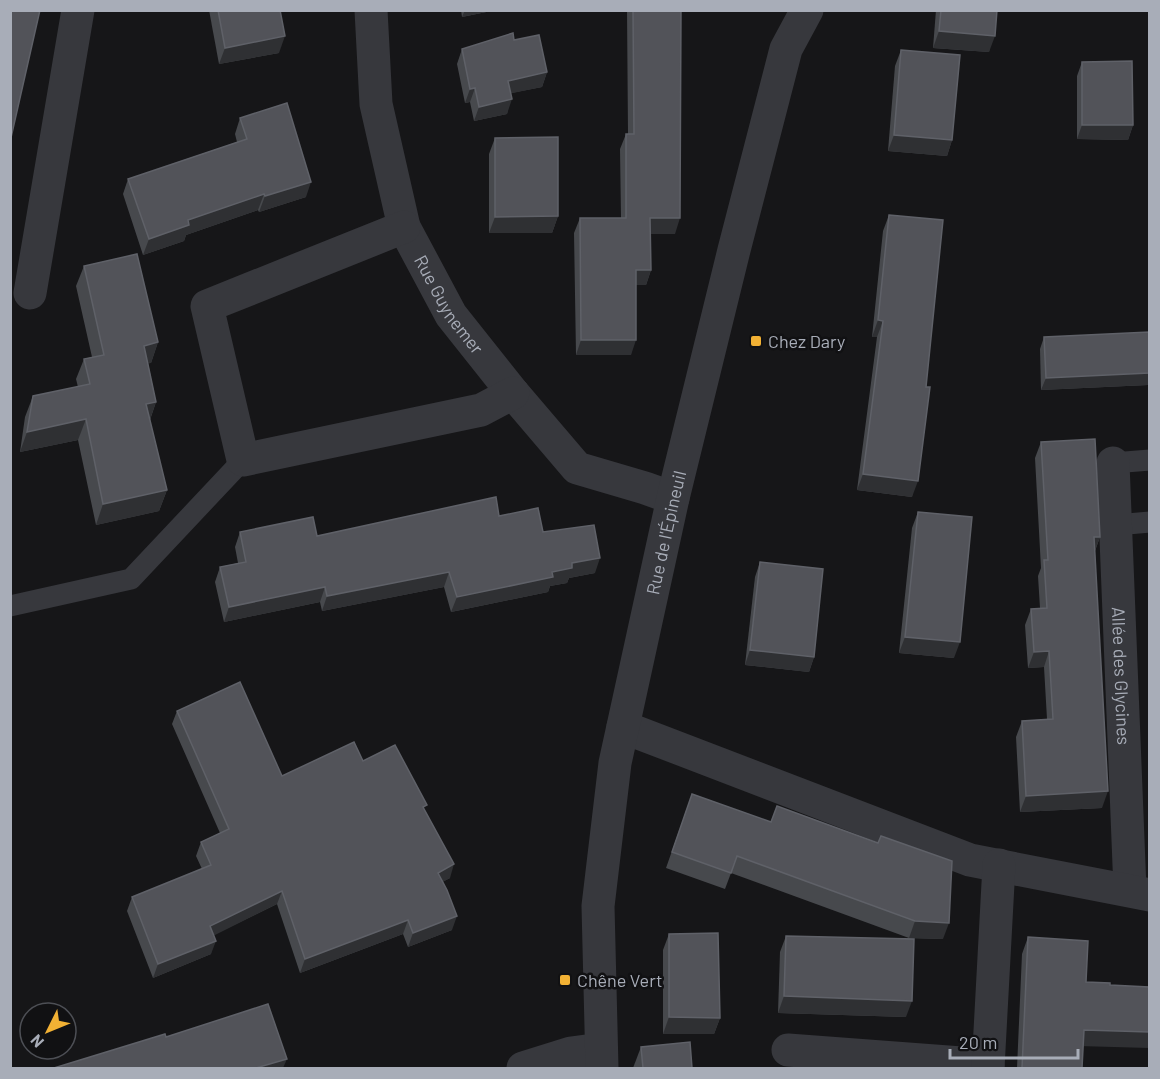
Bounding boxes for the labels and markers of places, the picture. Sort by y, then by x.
place label: Chez Dary [768,330,845,352]
marker: Chez Dary [749,334,763,348]
place label: Chêne Vert [577,969,663,991]
marker: Chêne Vert [558,973,572,987]

